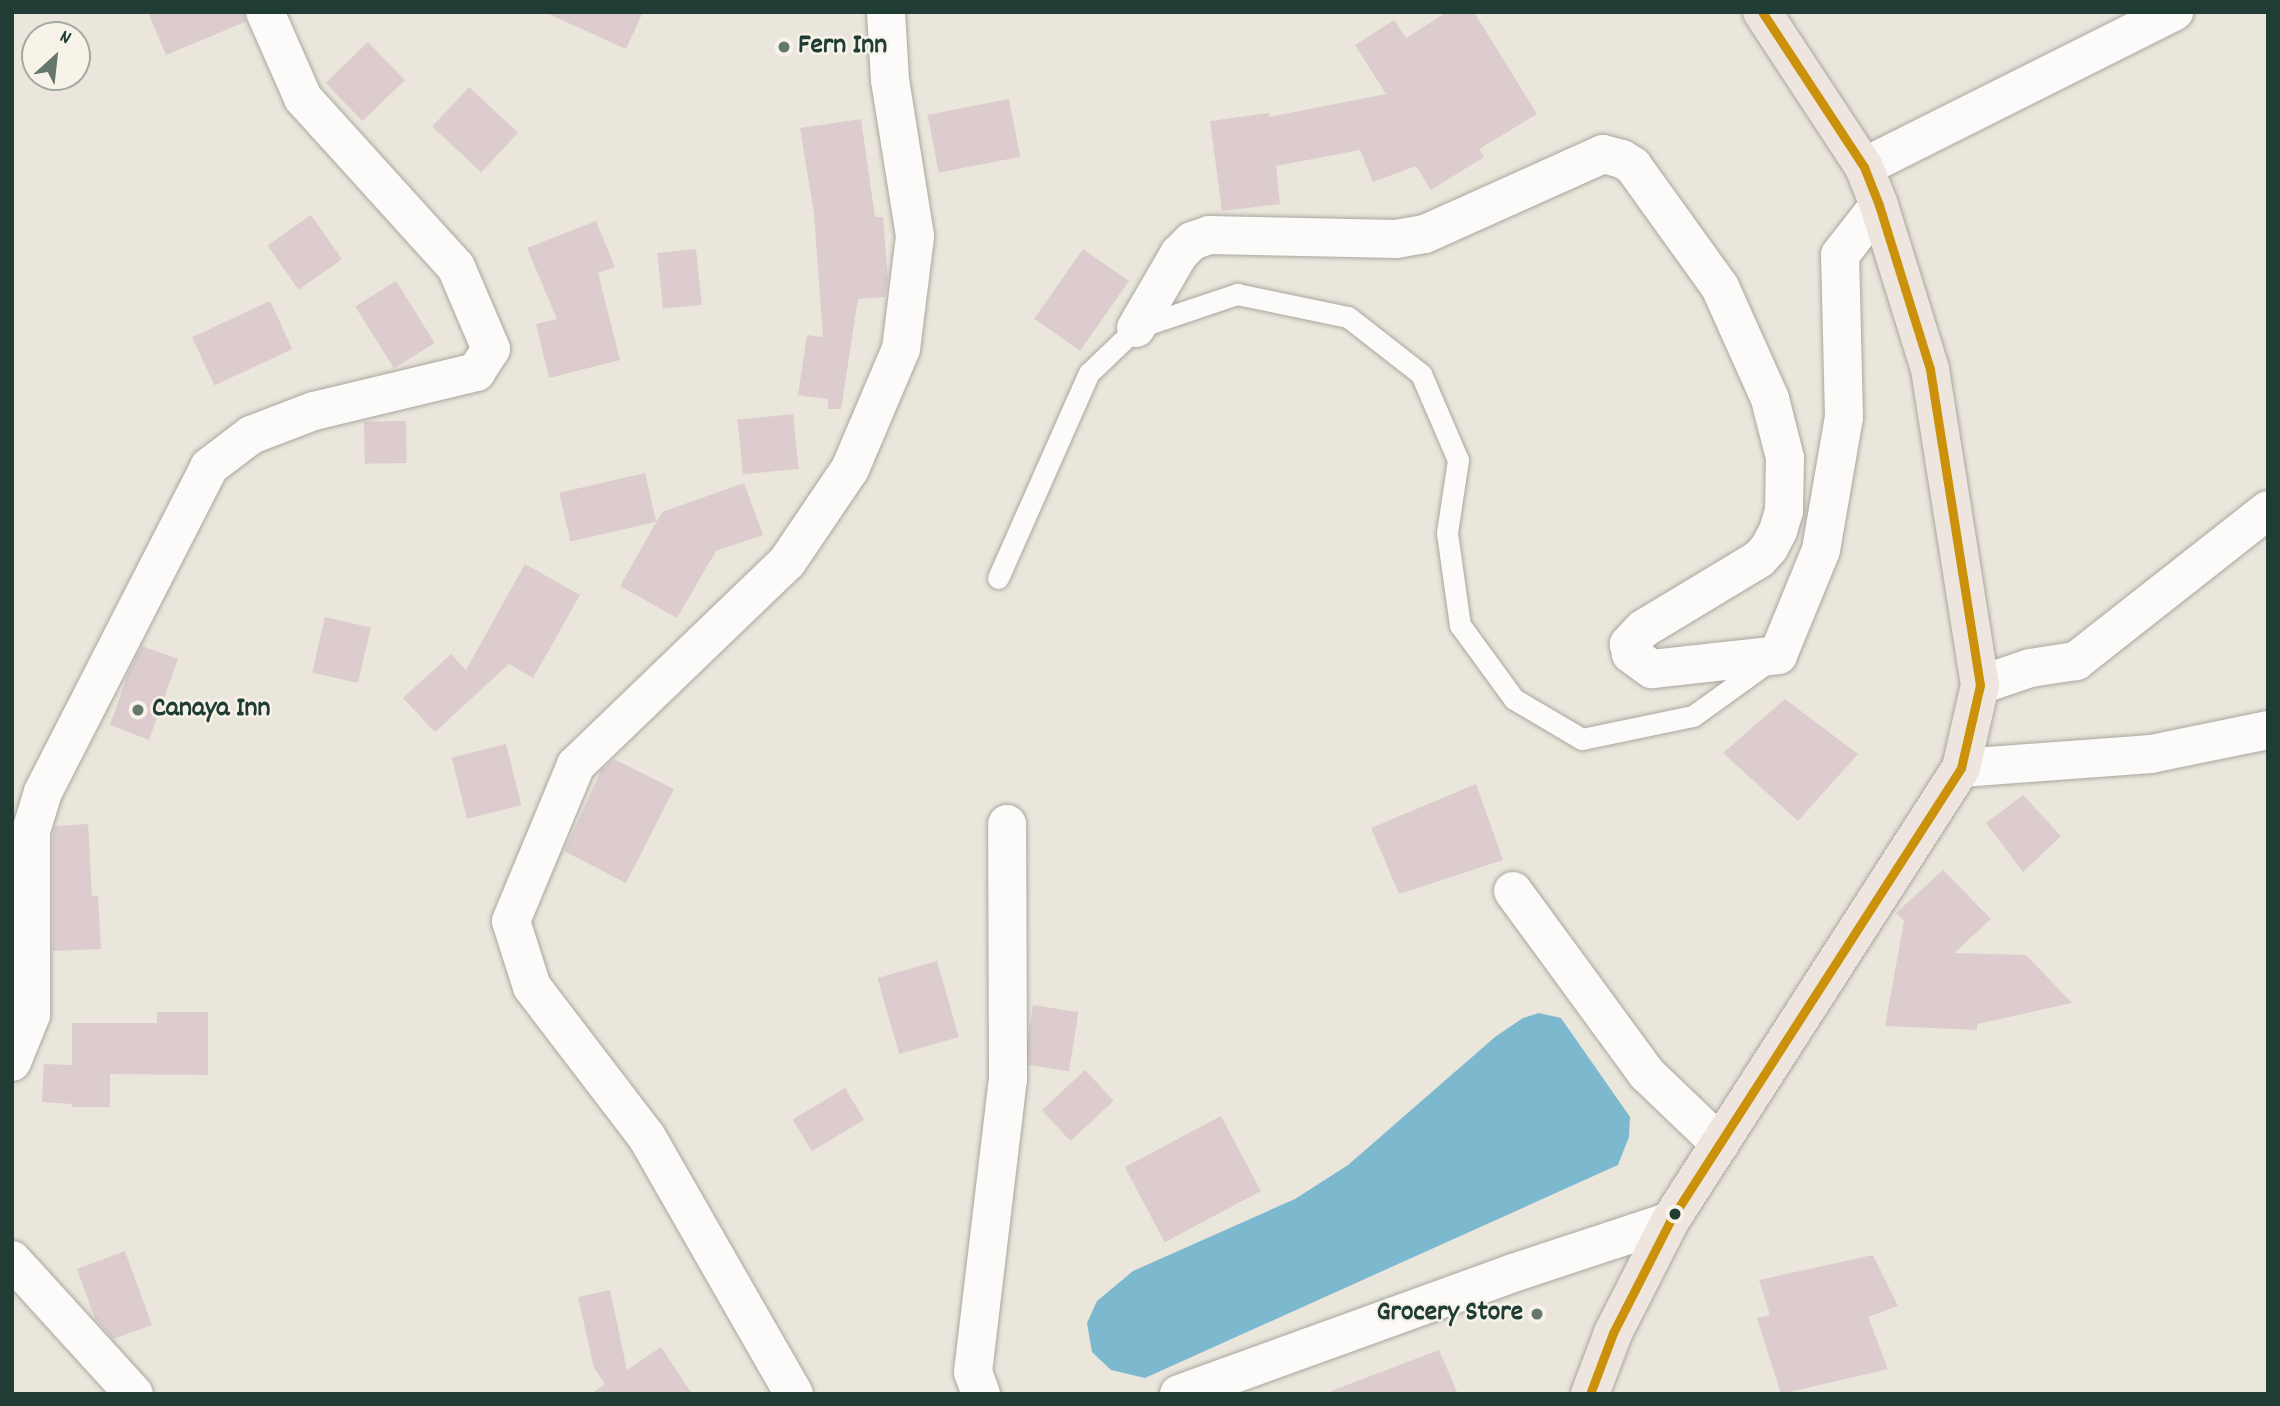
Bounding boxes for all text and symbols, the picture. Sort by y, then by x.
north arrow [21,21,91,91]
text: N [55,24,75,53]
place label: Fern Inn [798,30,887,64]
marker: Fern Inn [776,39,792,55]
place label: Canaya Inn [152,693,270,727]
marker: Canaya Inn [130,702,146,718]
unlabelled marker [1668,1207,1682,1221]
place label: Grocery Store [1376,1297,1523,1331]
marker: Grocery Store [1529,1306,1545,1322]

